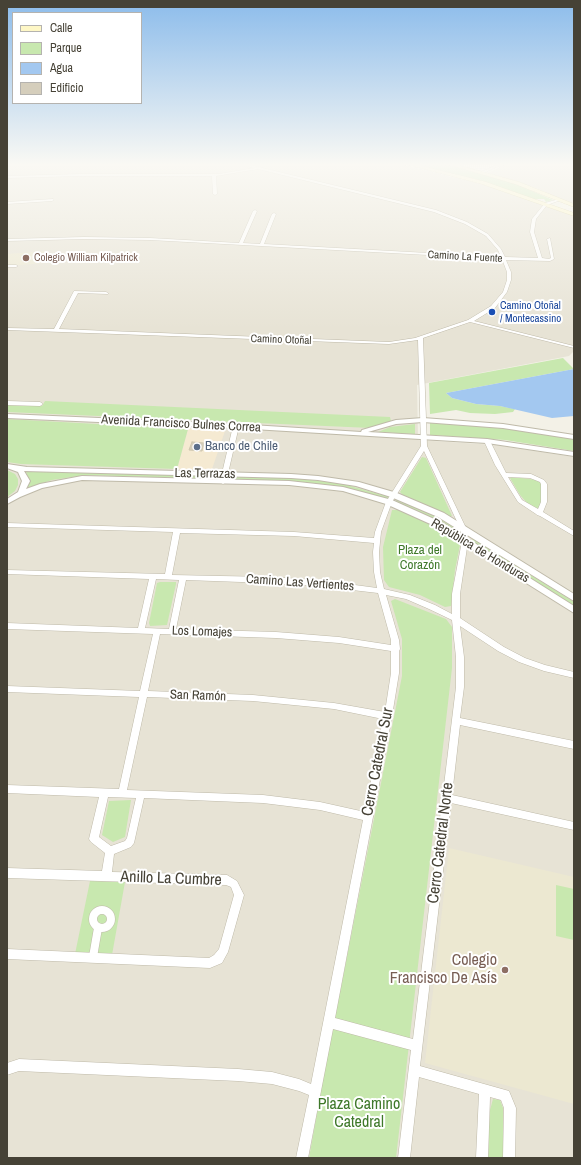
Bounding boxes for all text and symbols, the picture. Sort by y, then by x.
legend [12,12,142,104]
text: Calle [50,20,72,36]
text: Parque [50,40,82,56]
text: Agua [50,60,73,76]
text: Edificio [50,80,83,96]
street label: Camino La Fuente [427,248,503,266]
place label: Colegio William Kilpatrick [34,251,138,265]
marker: Colegio William Kilpatrick [21,253,31,263]
place label: Camino Otoñal / Montecassino [500,299,561,325]
marker: Camino Otoñal / Montecassino [487,307,497,317]
street label: Camino Otoñal [250,332,312,348]
street label: Avenida Francisco Bulnes Correa [101,412,261,436]
place label: Banco de Chile [205,439,278,455]
marker: Banco de Chile [192,442,202,452]
street label: Las Terrazas [174,466,236,482]
street label: República de Honduras [428,515,532,587]
park label: Plaza del Corazón [398,543,442,574]
street label: Camino Las Vertientes [245,571,355,595]
street label: Los Lomajes [172,623,232,641]
street label: San Ramón [170,687,226,705]
street label: Cerro Catedral Sur [358,706,398,818]
street label: Cerro Catedral Norte [424,781,458,905]
street label: Anillo La Cumbre [120,868,222,890]
place label: Colegio Francisco De Asís [390,951,497,989]
marker: Colegio Francisco De Asís [500,965,510,975]
park label: Plaza Camino Catedral [318,1095,400,1133]

